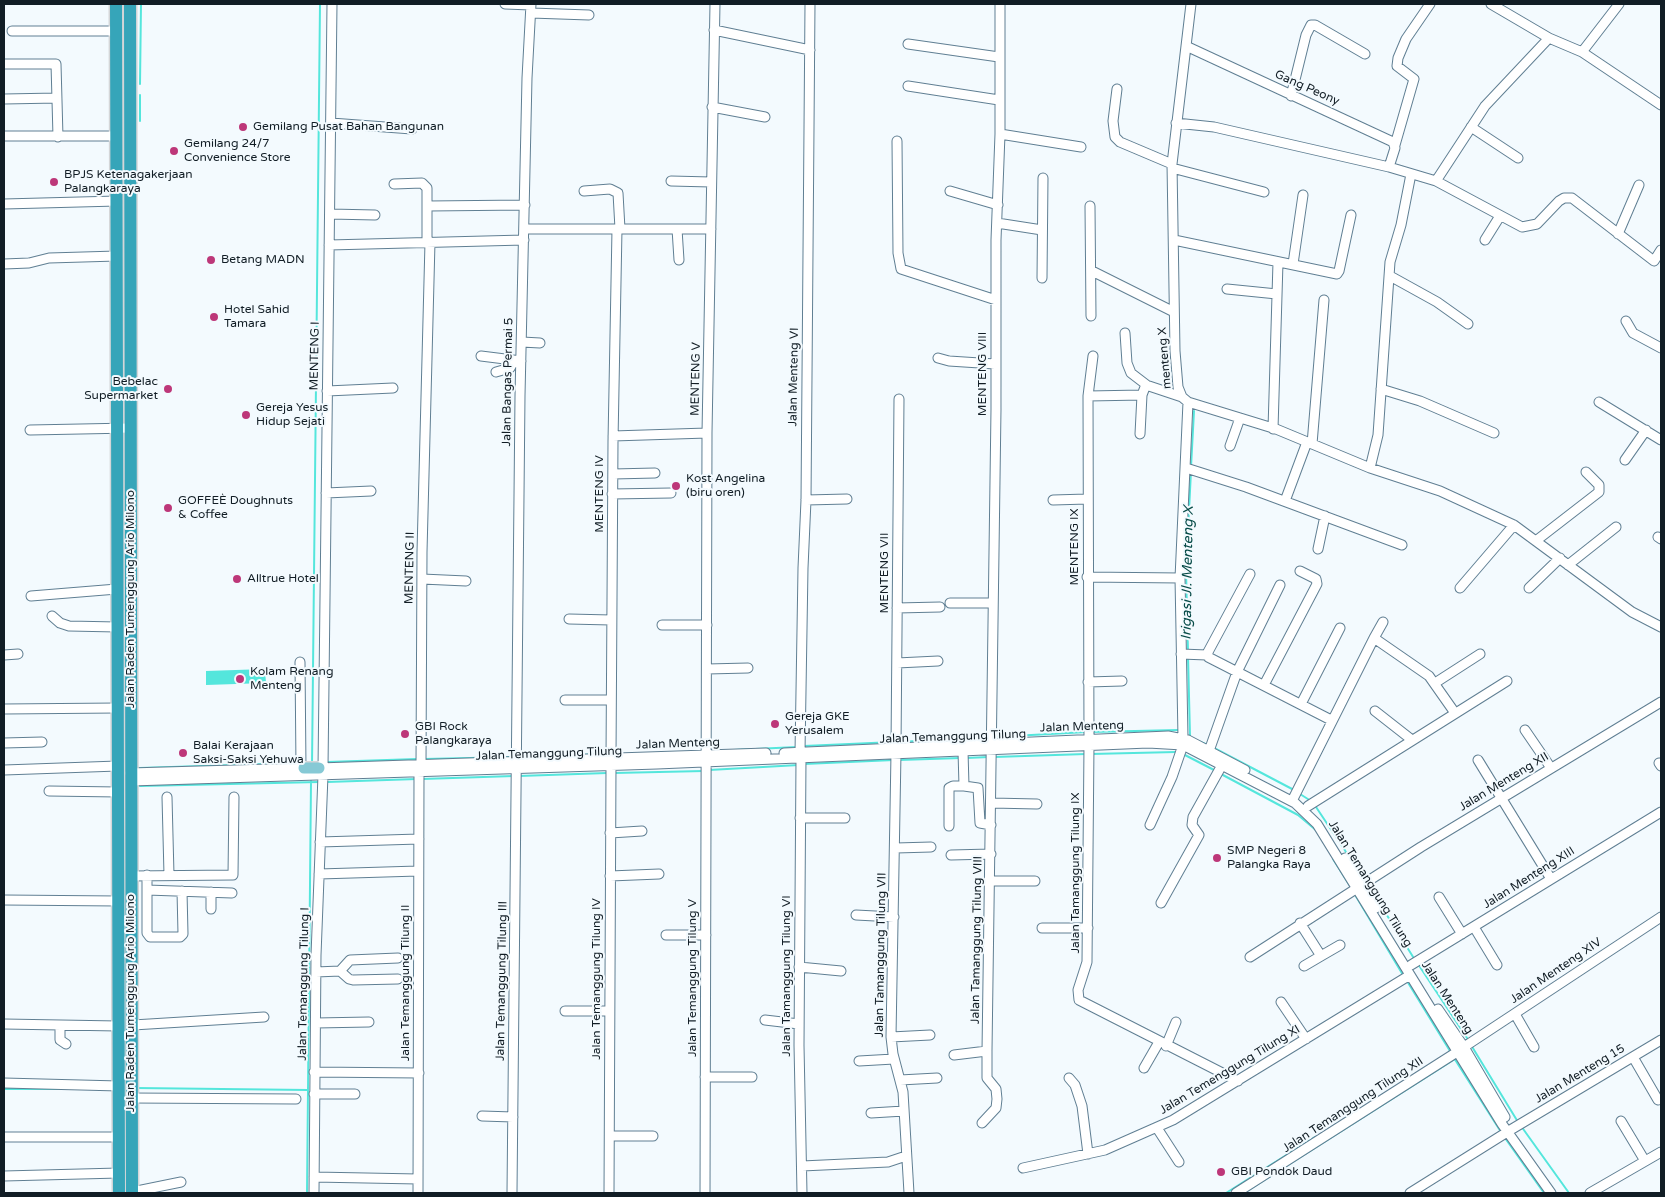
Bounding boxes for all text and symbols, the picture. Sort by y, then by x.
street label: Gang Peony [1272,67,1342,109]
place label: Gemilang Pusat Bahan Bangunan [253,120,444,134]
marker: Gemilang Pusat Bahan Bangunan [237,121,249,133]
place label: Gemilang 24/7 Convenience Store [184,137,290,165]
marker: Gemilang 24/7 Convenience Store [168,145,180,157]
place label: BPJS Ketenagakerjaan Palangkaraya [64,168,193,196]
marker: BPJS Ketenagakerjaan Palangkaraya [48,176,60,188]
place label: Betang MADN [221,253,305,267]
marker: Betang MADN [205,254,217,266]
place label: Hotel Sahid Tamara [224,303,290,331]
marker: Hotel Sahid Tamara [208,311,220,323]
street label: Jalan Bangas Permai 5 [500,318,516,446]
street label: MENTENG I [307,321,323,391]
street label: menteng X [1155,326,1175,390]
street label: Jalan Menteng VI [786,327,802,427]
street label: MENTENG VIII [976,332,990,416]
street label: MENTENG V [688,342,704,416]
place label: Bebelac Supermarket [84,375,158,403]
marker: Bebelac Supermarket [162,383,174,395]
place label: Gereja Yesus Hidup Sejati [256,401,328,429]
marker: Gereja Yesus Hidup Sejati [240,409,252,421]
street label: MENTENG IV [593,455,607,533]
place label: Kost Angelina (biru oren) [686,472,765,500]
marker: Kost Angelina (biru oren) [670,480,682,492]
street label: Jalan Raden Tumenggung Ario Milono [124,490,138,708]
place label: GOFFEÈ Doughnuts & Coffee [178,494,293,522]
marker: GOFFEÈ Doughnuts & Coffee [162,502,174,514]
water label: Irigasi Jl. Menteng X [1178,506,1198,640]
street label: MENTENG IX [1068,508,1082,586]
street label: MENTENG II [402,532,418,604]
street label: MENTENG VII [878,533,892,613]
place label: Alltrue Hotel [247,572,319,586]
marker: Alltrue Hotel [231,573,243,585]
place label: Kolam Renang Menteng [250,665,333,693]
marker: Kolam Renang Menteng [234,673,246,685]
place label: Gereja GKE Yerusalem [785,710,850,738]
marker: Gereja GKE Yerusalem [769,718,781,730]
street label: Jalan Menteng [1040,718,1124,736]
place label: GBI Rock Palangkaraya [415,720,492,748]
street label: Jalan Temanggung Tilung [879,727,1027,747]
marker: GBI Rock Palangkaraya [399,728,411,740]
street label: Jalan Menteng [636,735,720,753]
place label: Balai Kerajaan Saksi-Saksi Yehuwa [193,739,304,767]
street label: Jalan Temanggung Tilung [475,744,623,764]
marker: Balai Kerajaan Saksi-Saksi Yehuwa [177,747,189,759]
street label: Jalan Menteng XII [1457,750,1551,814]
street label: Jalan Tamanggung Tilung IX [1069,792,1083,954]
street label: Jalan Temanggung Tilung [1325,818,1415,950]
place label: SMP Negeri 8 Palangka Raya [1227,844,1311,872]
street label: Jalan Menteng XIII [1480,844,1578,912]
marker: SMP Negeri 8 Palangka Raya [1211,852,1223,864]
street label: Jalan Tamanggung Tilung VIII [968,856,986,1024]
street label: Jalan Tamanggung Tilung VII [872,873,890,1037]
street label: Jalan Raden Tumenggung Ario Milono [124,894,138,1112]
street label: Jalan Tamanggung Tilung VI [780,895,794,1057]
street label: Jalan Temanggung Tilung IV [590,898,604,1060]
street label: Jalan Temanggung Tilung V [686,899,700,1057]
street label: Jalan Temanggung Tilung III [493,901,511,1061]
street label: Jalan Temanggung Tilung II [399,905,413,1061]
street label: Jalan Temanggung Tilung I [295,907,313,1061]
street label: Jalan Menteng XIV [1508,935,1604,1007]
street label: Jalan Menteng [1418,959,1476,1037]
street label: Jalan Temenggung Tilung XI [1157,1022,1303,1118]
street label: Jalan Menteng 15 [1532,1041,1628,1107]
street label: Jalan Temanggung Tilung XII [1280,1054,1426,1156]
place label: GBI Pondok Daud [1231,1165,1332,1179]
marker: GBI Pondok Daud [1215,1166,1227,1178]

